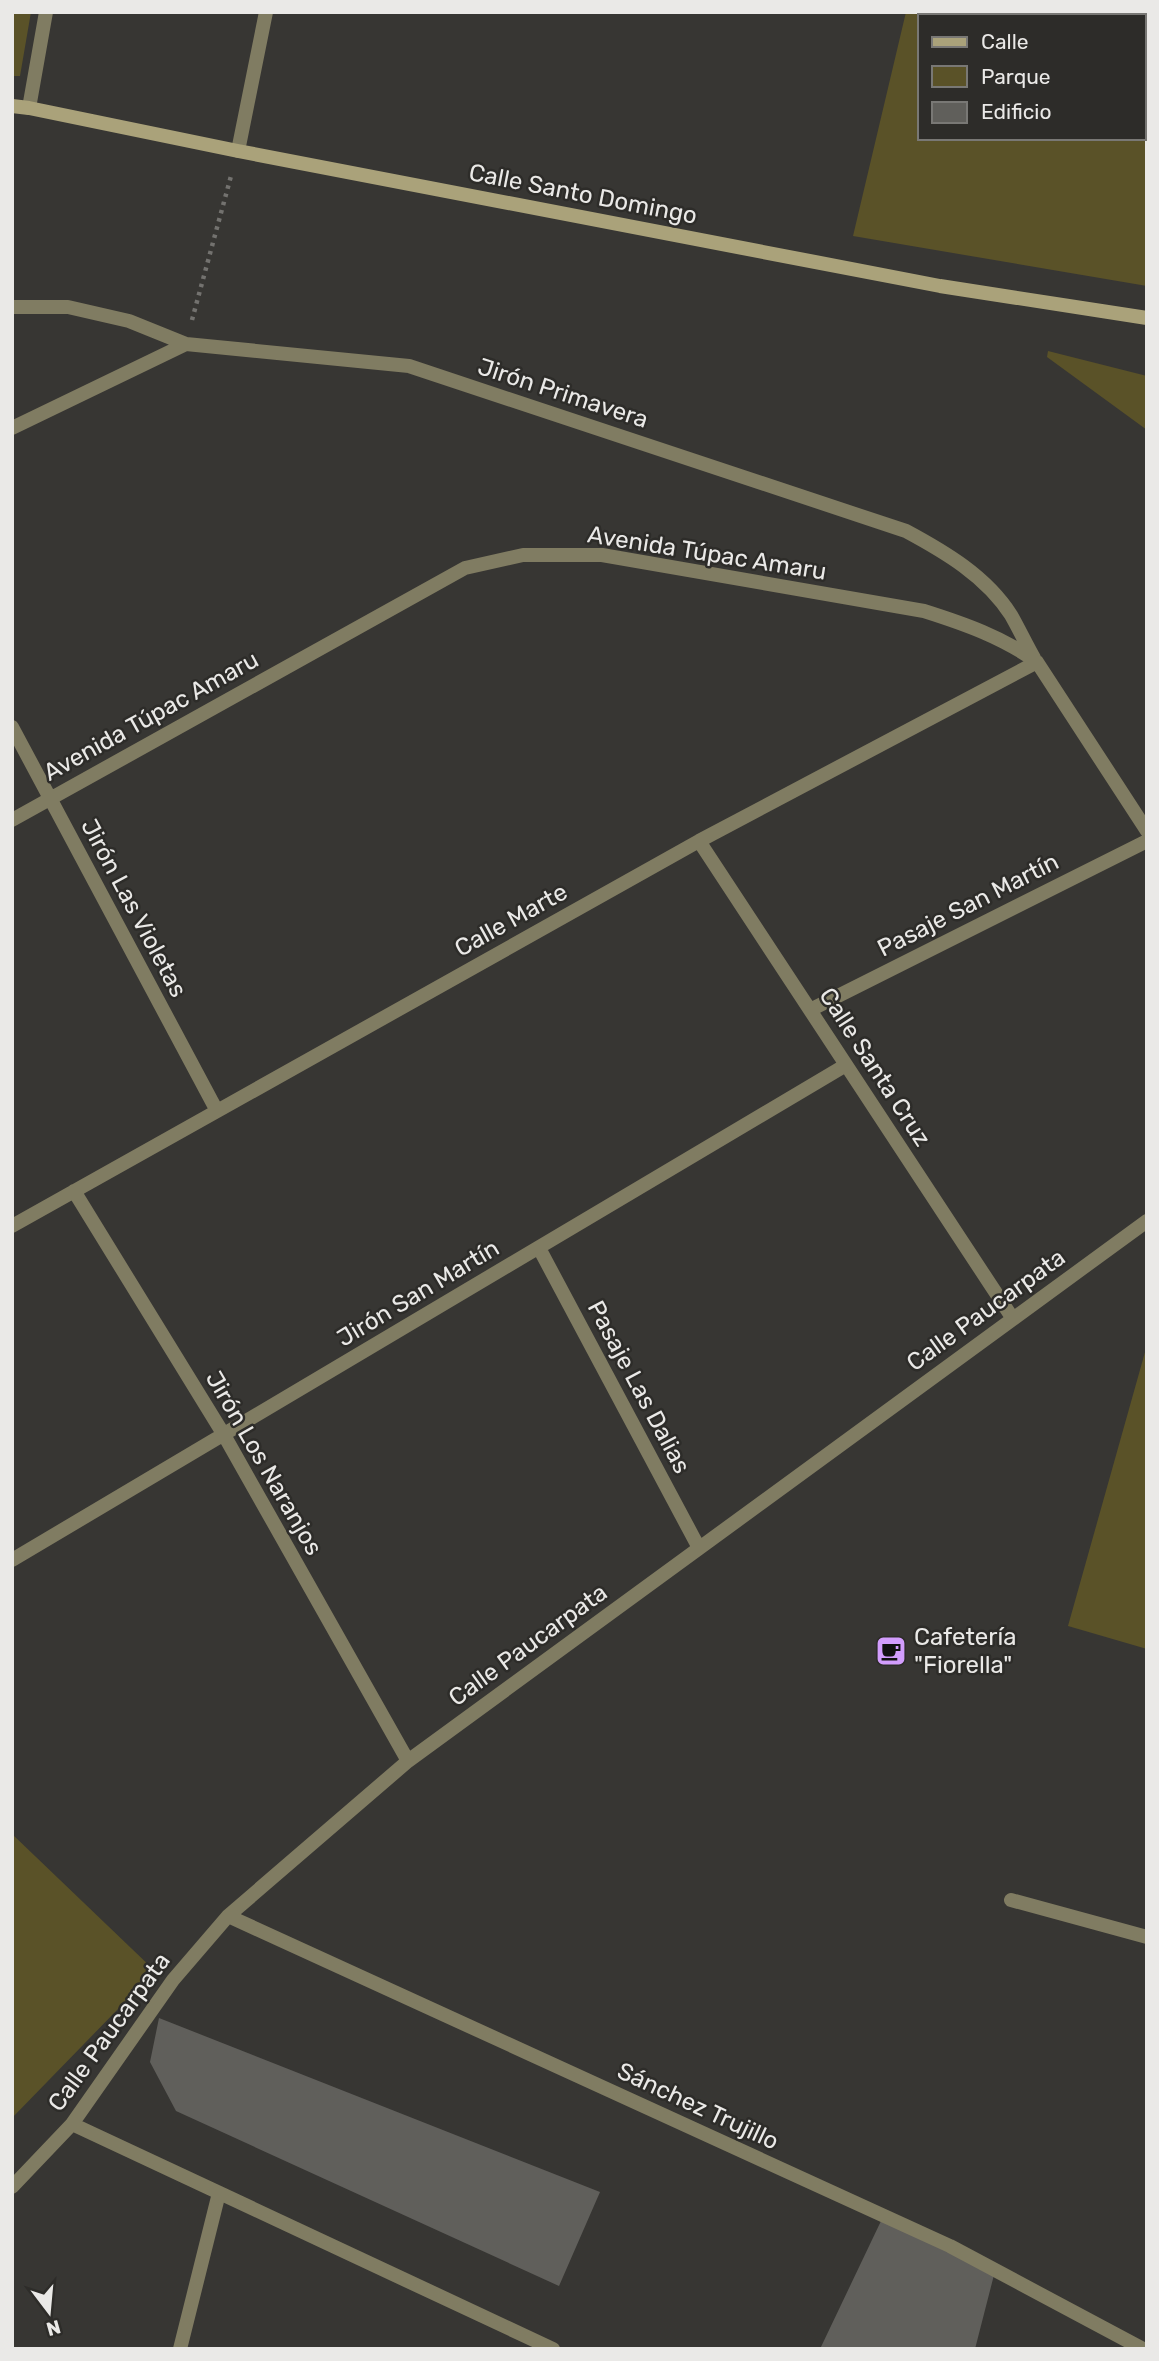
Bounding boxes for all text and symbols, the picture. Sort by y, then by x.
legend [918,14,1145,140]
text: Calle [981,29,1029,54]
text: Parque [981,64,1051,89]
text: Edificio [981,99,1051,124]
street label: Calle Santo Domingo [467,158,699,230]
street label: Jirón Primavera [474,352,652,434]
street label: Avenida Túpac Amaru [586,520,828,586]
street label: Avenida Túpac Amaru [39,645,263,787]
street label: Jirón Las Violetas [75,814,193,1002]
street label: Pasaje San Martín [873,847,1063,963]
street label: Calle Marte [450,878,572,962]
street label: Calle Santa Cruz [813,983,937,1151]
street label: Jirón San Martín [332,1234,504,1352]
street label: Calle Paucarpata [901,1243,1071,1377]
street label: Pasaje Las Dalias [582,1296,696,1478]
street label: Jirón Los Naranjos [200,1366,328,1560]
street label: Calle Paucarpata [443,1578,613,1712]
place label: Cafetería "Fiorella" [914,1623,1017,1679]
cafe icon: Cafetería "Fiorella" [874,1634,908,1668]
street label: Calle Paucarpata [42,1947,176,2117]
street label: Sánchez Trujillo [613,2056,783,2156]
north arrow [14,2277,84,2347]
text: N [44,2315,63,2341]

